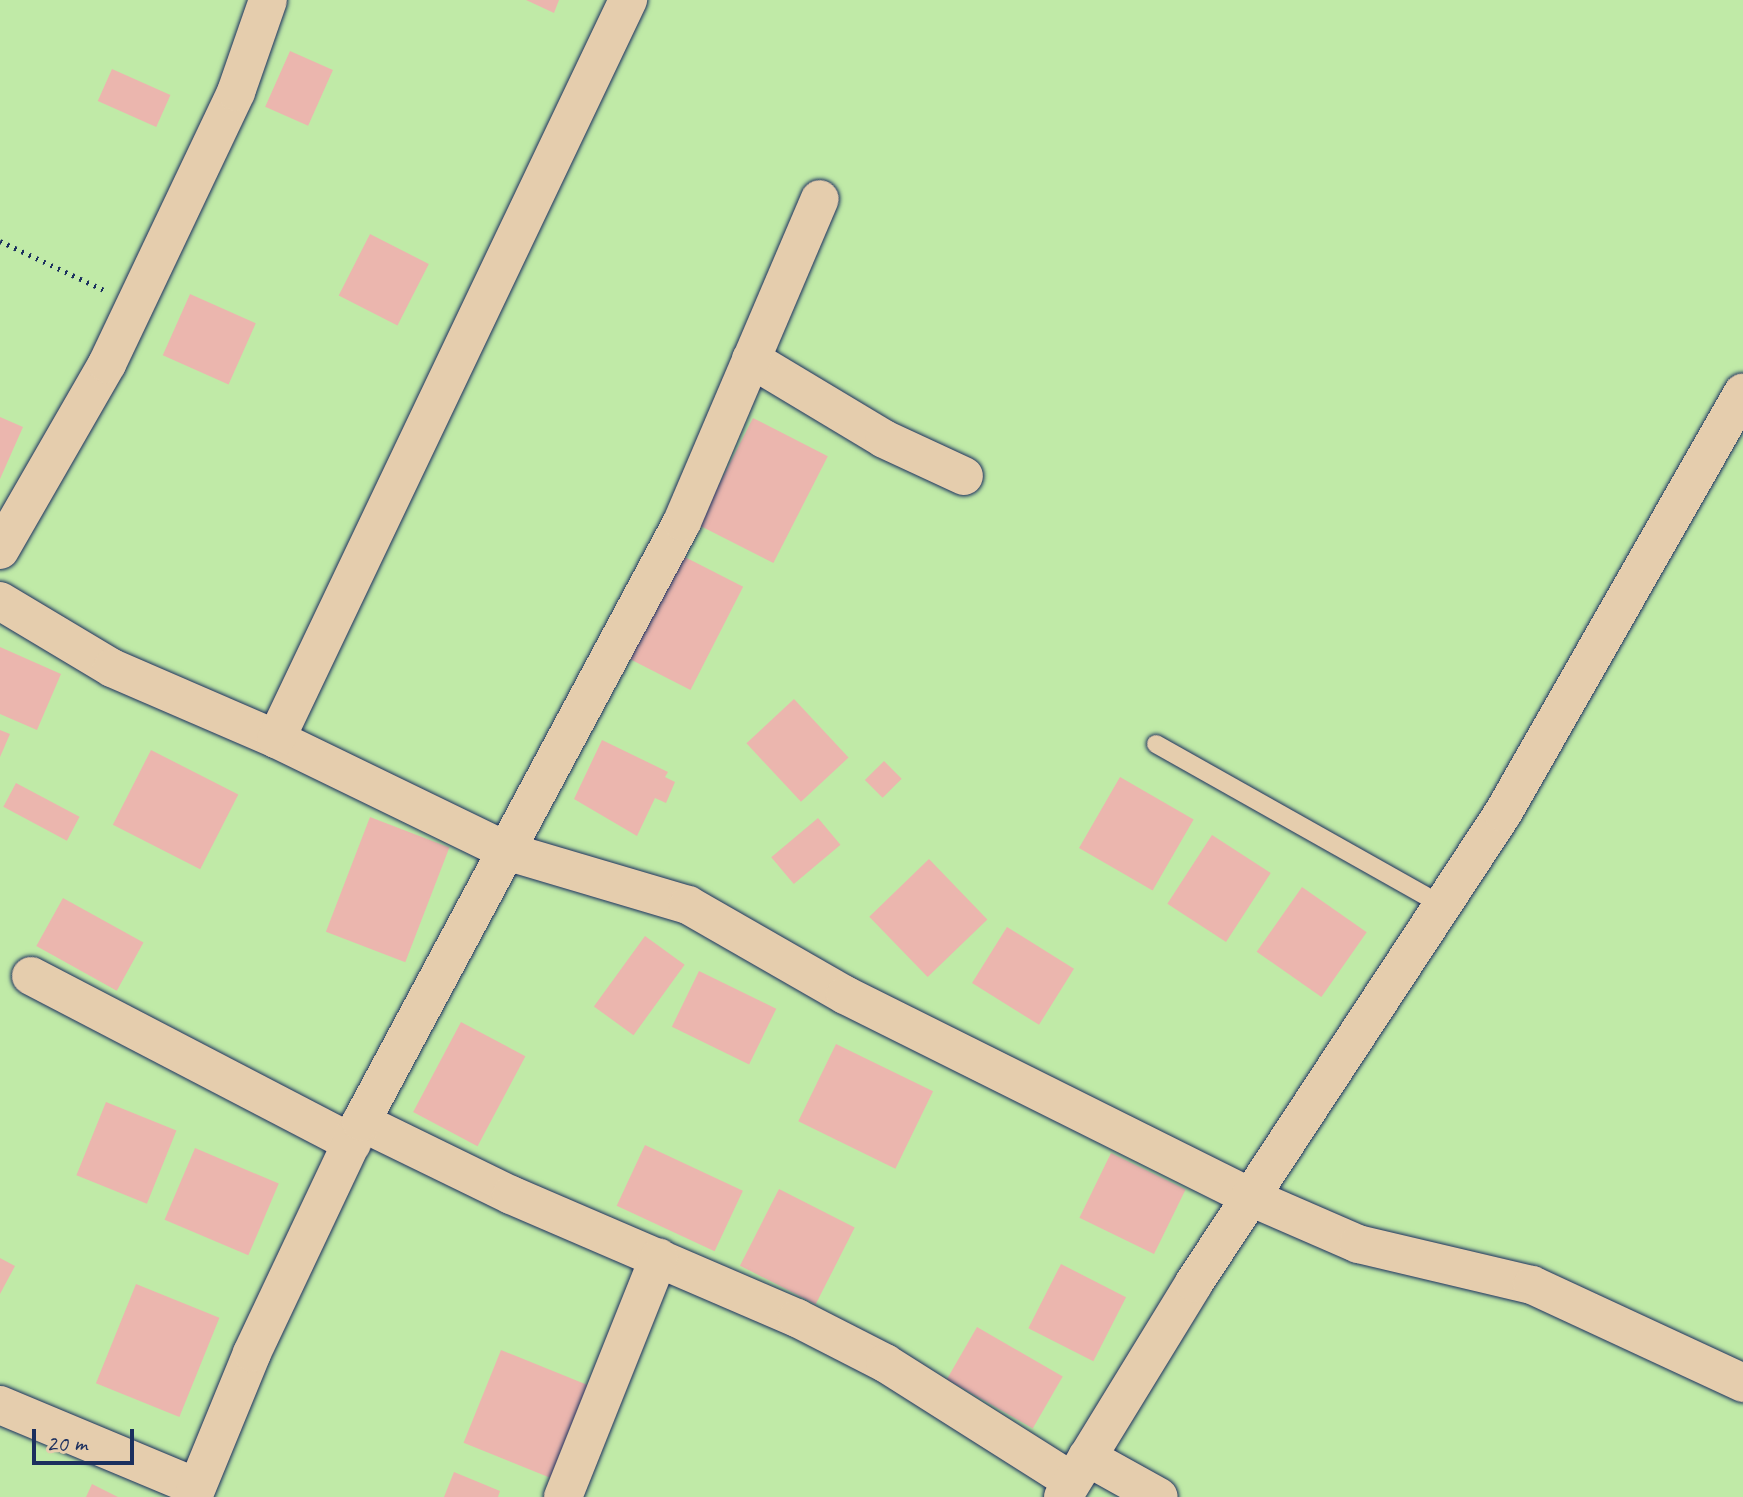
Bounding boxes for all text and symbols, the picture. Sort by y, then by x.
scale bar [36,1413,138,1463]
text: 20 m [46,1428,87,1458]

